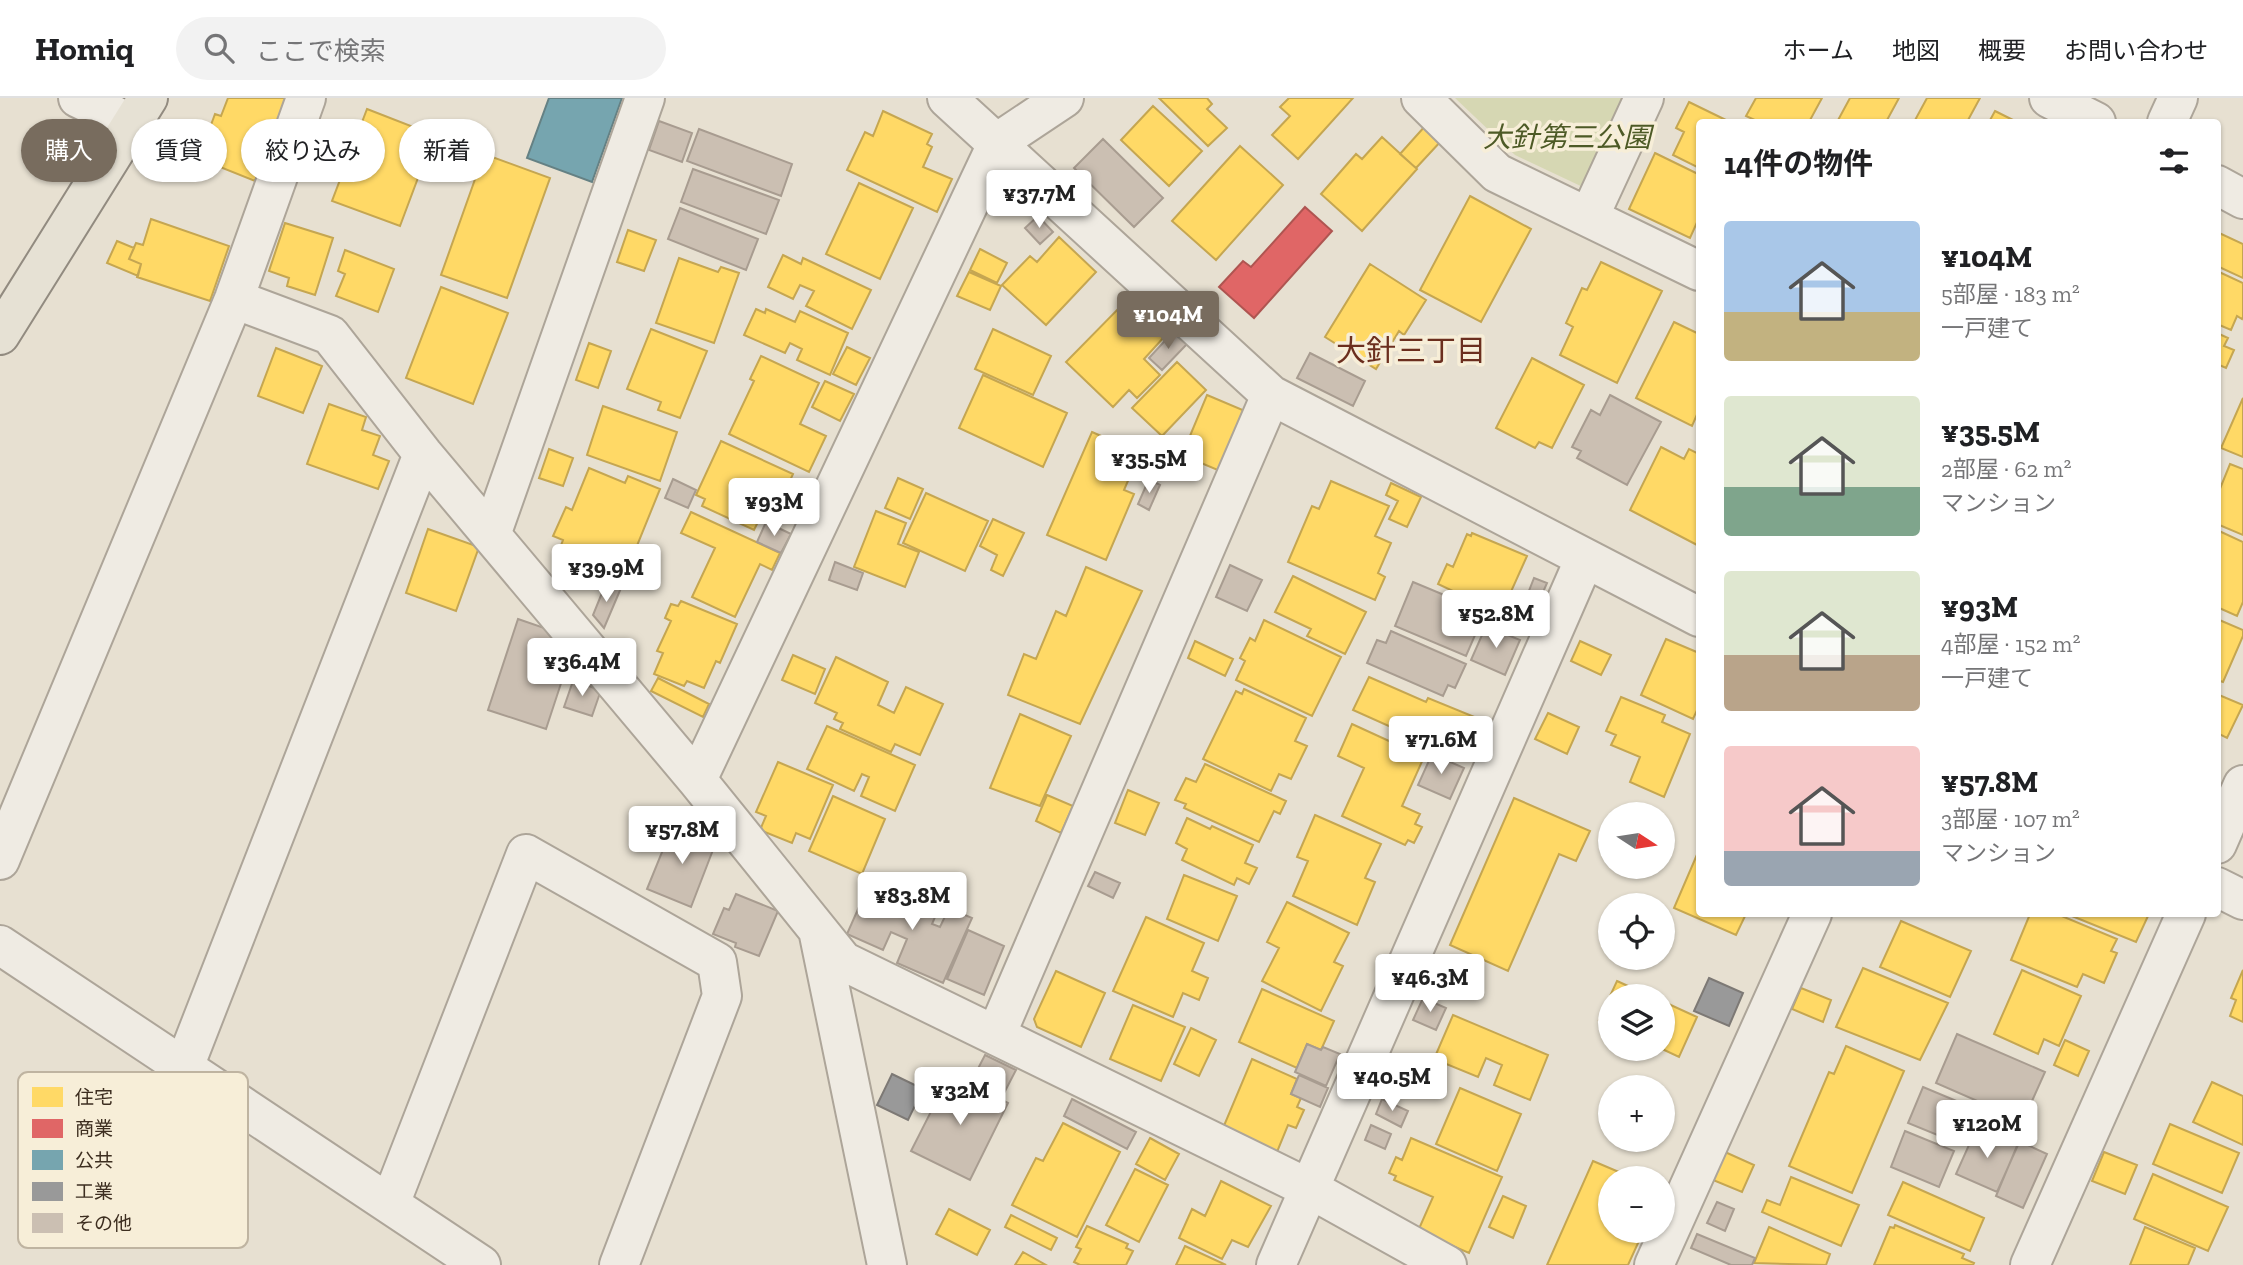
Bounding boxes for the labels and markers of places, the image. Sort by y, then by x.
pin: ¥37.7M [982,170,1096,230]
pin: ¥104M [1119,292,1217,351]
pin: ¥35.5M [1092,436,1206,495]
pin: ¥93M [733,478,815,538]
pin: ¥39.9M [549,545,663,604]
pin: ¥52.8M [1439,590,1553,650]
pin: ¥36.4M [525,638,639,698]
pin: ¥71.6M [1384,716,1498,776]
pin: ¥57.8M [625,806,739,866]
pin: ¥83.8M [855,872,969,932]
pin: ¥46.3M [1373,954,1487,1014]
pin: ¥40.5M [1335,1054,1449,1113]
pin: ¥32M [919,1068,1001,1127]
pin: ¥120M [1938,1100,2036,1160]

